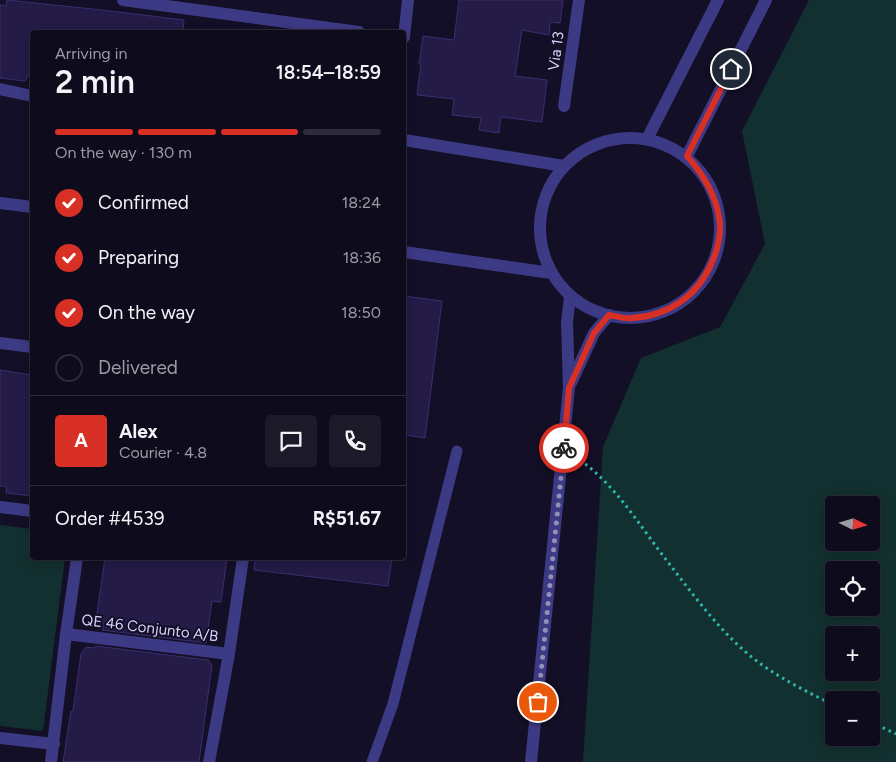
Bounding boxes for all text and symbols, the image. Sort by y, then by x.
street label: Via 13 [544,30,568,72]
text: Arriving in [55,44,127,63]
pin [710,48,752,90]
icon: home [717,55,745,83]
text: 18:54–18:59 [276,61,381,84]
text: 2 min [55,63,135,101]
text: On the way · 130 m [55,143,192,162]
icon: check [55,189,83,217]
text: Confirmed [98,191,189,214]
text: 18:24 [342,193,381,212]
icon: check [55,244,83,272]
text: Preparing [98,246,179,269]
text: 18:36 [343,248,381,267]
icon: check [55,299,83,327]
text: On the way [98,301,195,324]
text: 18:50 [341,303,381,322]
text: Delivered [98,356,178,379]
button: chat [265,415,317,467]
button: phone [329,415,381,467]
text: Alex [119,420,158,443]
courier [539,423,589,473]
text: A [74,429,88,452]
icon: bike [550,434,578,462]
text: Courier · 4.8 [119,443,207,462]
north arrow [825,496,880,551]
map controls [825,496,880,746]
text: Order #4539 [55,507,165,530]
text: R$51.67 [313,507,381,530]
button: locate [825,561,880,616]
street label: QE 46 Conjunto A/B [81,611,219,645]
button: + [825,626,880,681]
pin [517,681,559,723]
icon: bag [524,688,552,716]
button: − [825,691,880,746]

